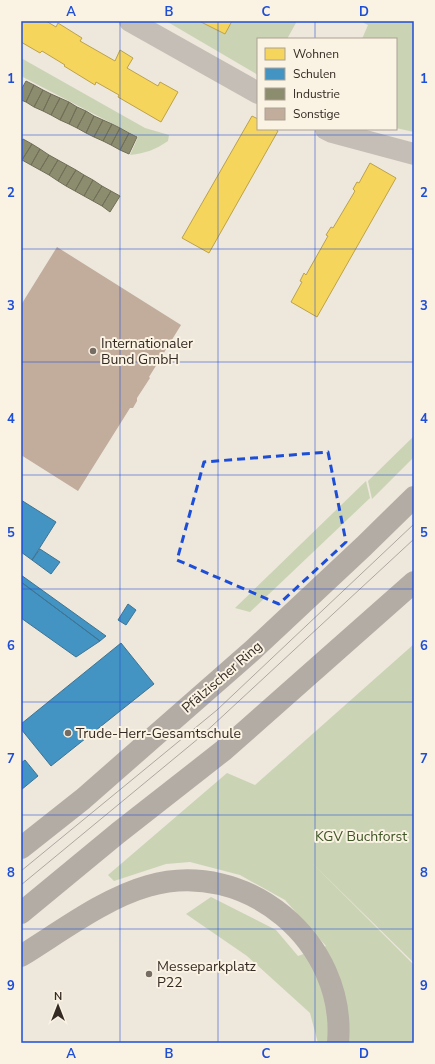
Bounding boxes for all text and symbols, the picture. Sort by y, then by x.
text: A [66,3,76,21]
text: B [165,3,174,21]
text: C [262,3,271,21]
text: D [359,3,369,21]
legend [257,38,397,130]
text: Wohnen [293,46,339,62]
text: Schulen [293,66,336,82]
text: 1 [7,70,15,88]
text: 1 [420,70,428,88]
text: Industrie [293,86,340,102]
text: Sonstige [293,106,340,122]
text: 2 [7,184,15,202]
text: 2 [420,184,428,202]
text: 3 [7,297,15,315]
text: 3 [420,297,428,315]
place label: Internationaler Bund GmbH [101,334,193,369]
marker: Internationaler Bund GmbH [88,346,98,356]
text: 4 [7,410,15,428]
text: 4 [420,410,428,428]
text: 5 [7,524,15,542]
text: 5 [420,524,428,542]
text: 6 [7,637,15,655]
street label: Pfälzischer Ring [178,637,266,717]
text: 6 [420,637,428,655]
place label: Trude-Herr-Gesamtschule [76,724,241,743]
marker: Trude-Herr-Gesamtschule [63,728,73,738]
text: 7 [7,750,15,768]
text: 7 [420,750,428,768]
park label: KGV Buchforst [315,827,407,846]
text: 8 [7,864,15,882]
text: 8 [420,864,428,882]
place label: Messeparkplatz P22 [157,957,257,992]
marker: Messeparkplatz P22 [144,969,154,979]
text: 9 [7,977,15,995]
text: 9 [420,977,428,995]
north arrow [38,986,78,1026]
text: N [54,989,62,1004]
text: A [66,1045,76,1063]
text: B [165,1045,174,1063]
text: C [262,1045,271,1063]
text: D [359,1045,369,1063]

